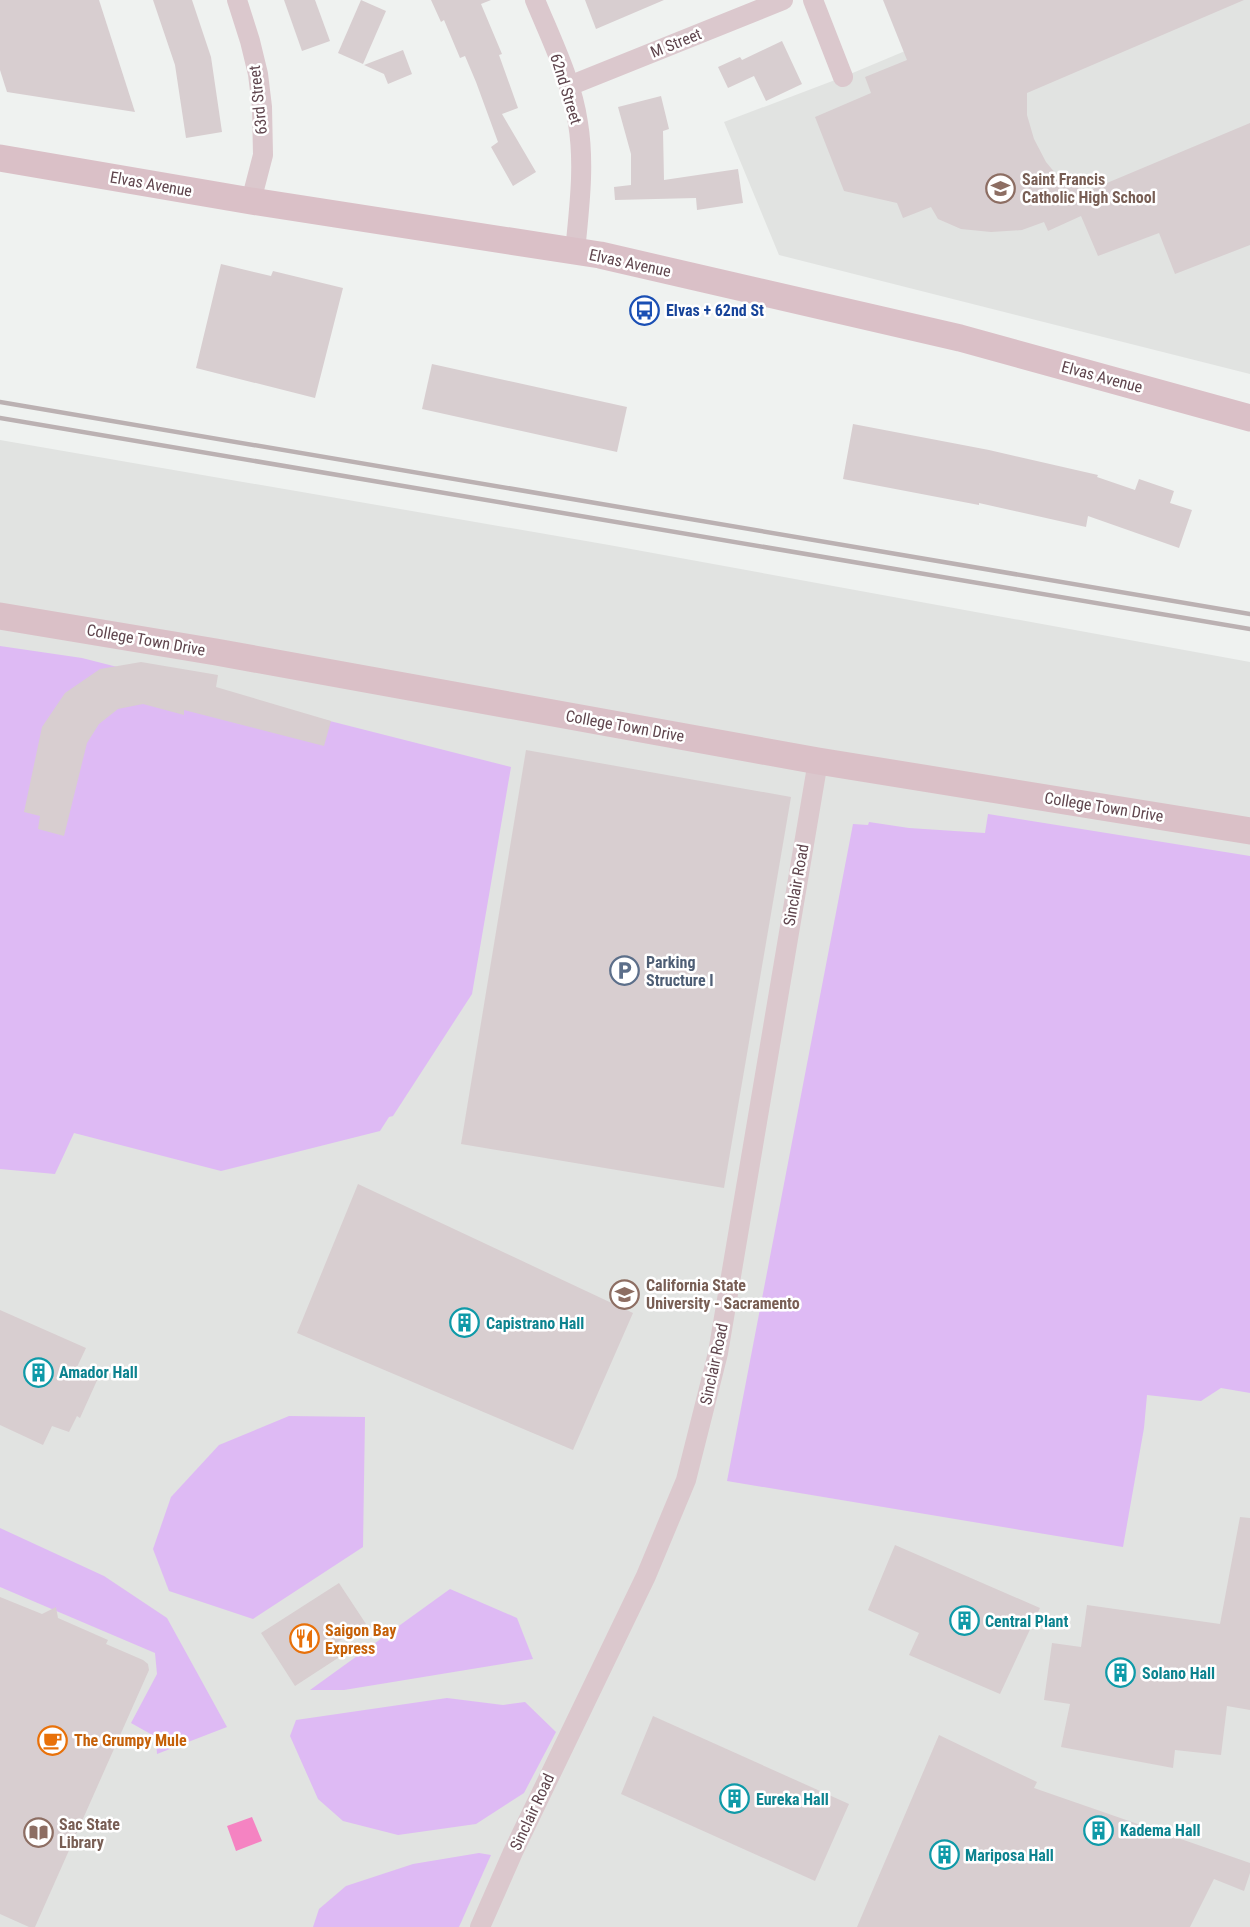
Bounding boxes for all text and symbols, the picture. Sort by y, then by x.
street label: M Street [648,24,704,62]
street label: 62nd Street [546,51,586,127]
street label: 63rd Street [245,64,271,136]
street label: Elvas Avenue [108,167,194,201]
place label: Saint Francis Catholic High School [1022,170,1156,207]
school or university icon: Saint Francis Catholic High School [985,172,1017,204]
street label: Elvas Avenue [587,245,673,281]
bus stop icon: Elvas + 62nd St [629,294,661,326]
place label: Elvas + 62nd St [666,301,764,320]
street label: Elvas Avenue [1059,357,1145,397]
street label: College Town Drive [85,620,207,660]
street label: College Town Drive [564,706,686,746]
street label: College Town Drive [1043,788,1165,826]
street label: Sinclair Road [779,843,813,927]
place label: Parking Structure I [646,953,714,990]
parking icon: Parking Structure I [609,955,641,987]
place label: California State University - Sacramento [646,1276,800,1313]
school or university icon: California State University - Sacramento [609,1278,641,1310]
building icon: Capistrano Hall [449,1307,481,1339]
place label: Capistrano Hall [486,1314,584,1333]
street label: Sinclair Road [696,1322,732,1406]
building icon: Amador Hall [22,1356,54,1388]
place label: Amador Hall [59,1363,138,1382]
building icon: Central Plant [948,1605,980,1637]
place label: Central Plant [985,1612,1068,1631]
place label: Saigon Bay Express [325,1621,396,1658]
restaurant icon: Saigon Bay Express [288,1623,320,1655]
building icon: Solano Hall [1105,1657,1137,1689]
place label: Solano Hall [1142,1664,1215,1683]
cafe icon: The Grumpy Mule [37,1724,69,1756]
place label: The Grumpy Mule [74,1731,187,1750]
street label: Sinclair Road [506,1770,558,1854]
building icon: Eureka Hall [719,1783,751,1815]
place label: Eureka Hall [756,1790,829,1809]
building icon: Kadema Hall [1083,1814,1115,1846]
place label: Sac State Library [59,1815,120,1852]
library icon: Sac State Library [22,1817,54,1849]
place label: Kadema Hall [1120,1821,1201,1840]
building icon: Mariposa Hall [928,1839,960,1871]
place label: Mariposa Hall [965,1846,1054,1865]

